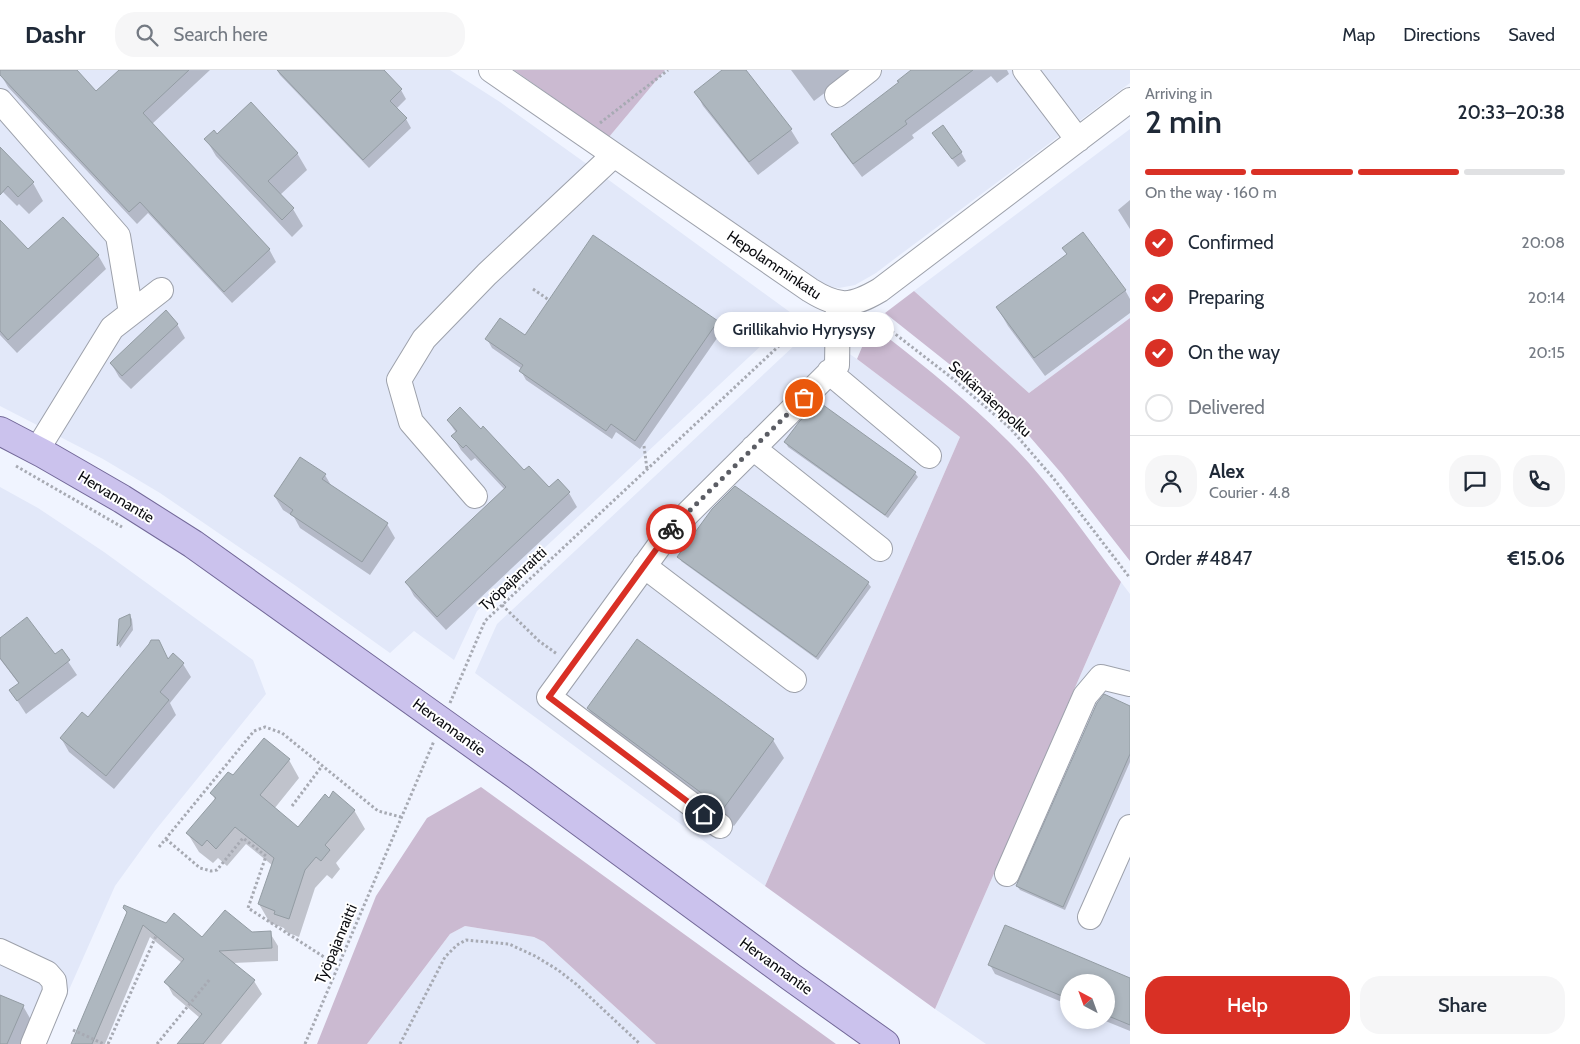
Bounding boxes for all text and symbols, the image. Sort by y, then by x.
search box [115,12,465,57]
text: Dashr [25,20,85,49]
icon: search [133,21,161,49]
text: Search here [173,23,268,46]
text: Map [1342,24,1375,46]
text: Directions [1403,24,1480,46]
text: Saved [1508,24,1555,46]
text: Arriving in [1145,84,1212,103]
text: 20:33–20:38 [1458,101,1565,124]
text: 2 min [1145,102,1222,141]
text: On the way · 160 m [1145,183,1277,202]
street label: Hepolamminkatu [723,227,825,303]
icon: check [1145,229,1173,257]
text: Confirmed [1188,231,1274,254]
text: 20:08 [1521,233,1565,252]
icon: check [1145,284,1173,312]
text: Preparing [1188,286,1264,309]
text: 20:14 [1528,288,1565,307]
callout: Grillikahvio Hyrysysy [714,313,894,348]
text: Grillikahvio Hyrysysy [733,320,875,339]
icon: check [1145,339,1173,367]
text: On the way [1188,341,1280,364]
text: 20:15 [1528,343,1565,362]
street label: Selkämäenpolku [945,357,1035,441]
pin [783,377,825,419]
icon: bag [790,384,818,412]
text: Delivered [1188,396,1265,419]
button: person [1145,455,1197,507]
button: chat [1449,455,1501,507]
button: phone [1513,455,1565,507]
text: Alex [1209,460,1245,483]
street label: Hervannantie [75,467,158,527]
text: Courier · 4.8 [1209,483,1291,502]
courier [646,504,696,554]
icon: bike [657,515,685,543]
street label: Työpajanraitti [476,543,550,615]
text: Order #4847 [1145,547,1252,570]
text: €15.06 [1507,547,1565,570]
street label: Hervannantie [409,695,489,760]
pin [683,793,725,835]
icon: home [690,800,718,828]
street label: Työpajanraitti [311,901,361,987]
street label: Hervannantie [736,934,816,999]
north arrow [1060,974,1115,1029]
map controls [1060,974,1115,1029]
button: Help [1145,976,1350,1034]
button: Share [1360,976,1565,1034]

